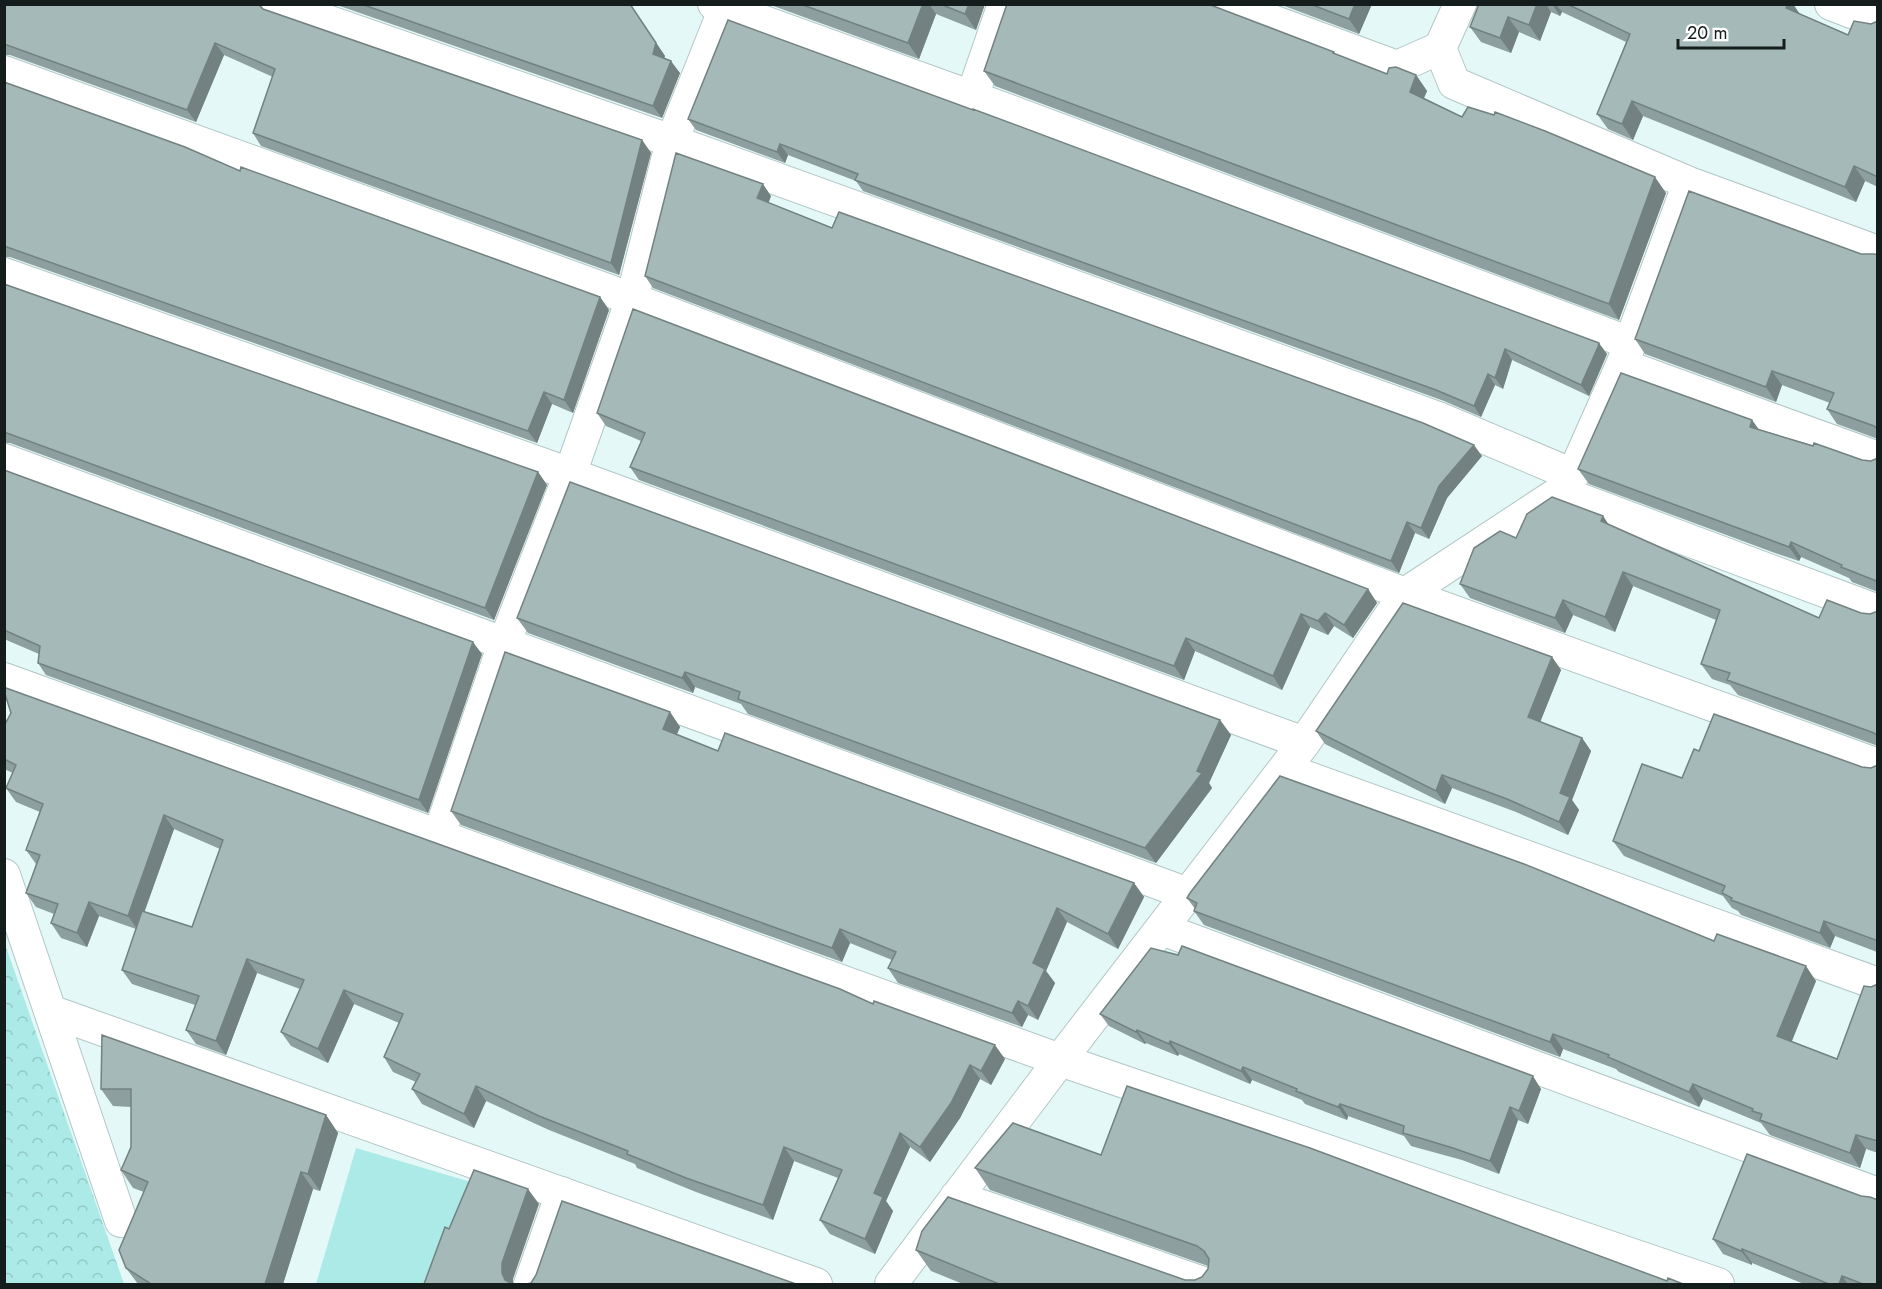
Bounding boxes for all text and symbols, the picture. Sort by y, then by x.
scale bar [1678,12,1784,50]
text: 20 m [1687,20,1727,46]

